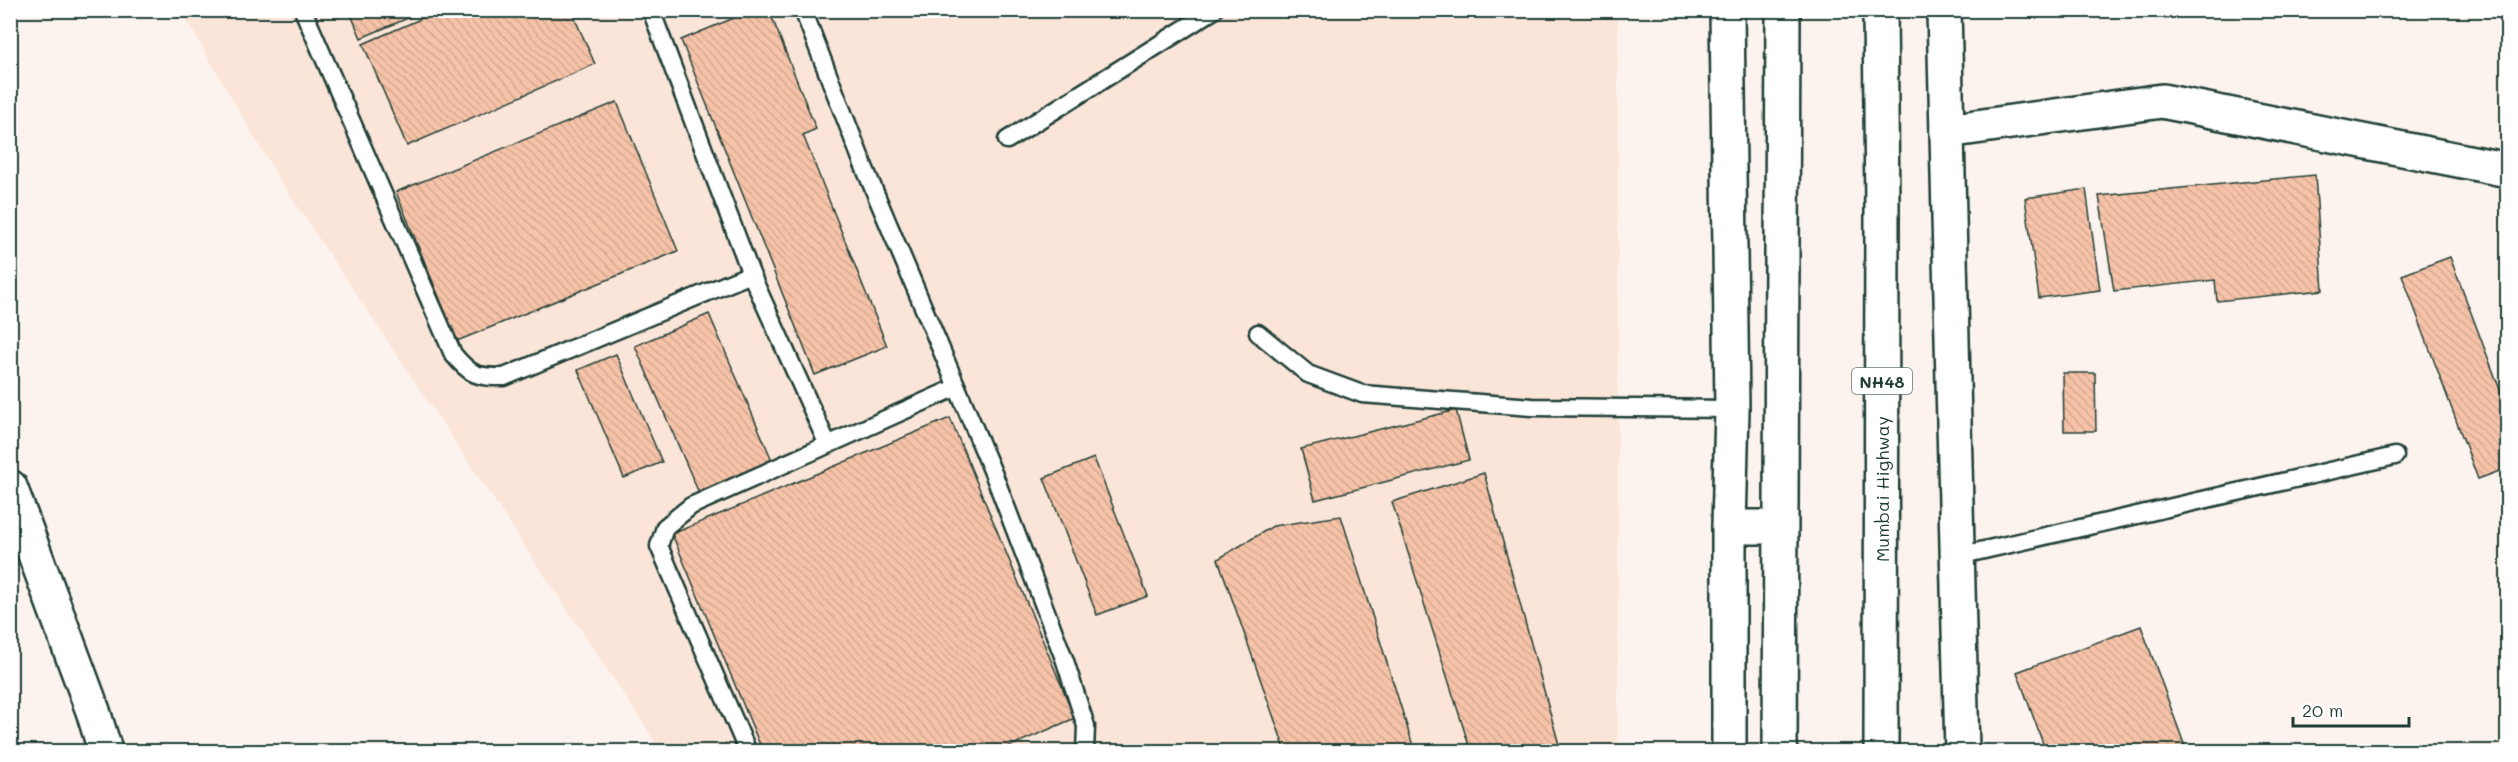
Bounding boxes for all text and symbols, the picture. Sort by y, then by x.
road number: NH48 [1852,368,1912,394]
street label: Mumbai Highway [1870,416,1894,562]
scale bar [2293,690,2408,728]
text: 20 m [2302,698,2343,722]

